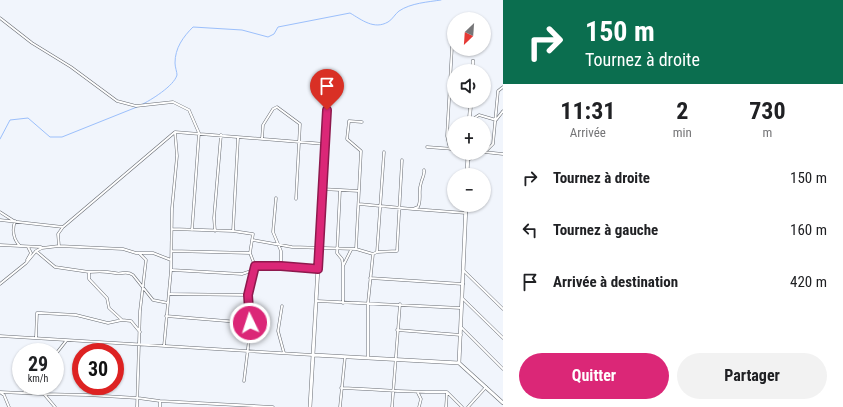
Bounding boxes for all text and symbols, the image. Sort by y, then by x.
north arrow [447,12,491,56]
map controls [447,12,491,212]
text: 150 m [585,15,655,48]
icon: right [519,16,571,68]
text: Tournez à droite [585,49,700,70]
button: sound [447,64,491,108]
pin [310,69,344,110]
icon: arrive [316,75,338,97]
text: 11:31 [560,97,615,125]
text: 2 [676,97,688,125]
text: 730 [749,97,786,125]
button: + [447,116,491,160]
text: Arrivée [570,125,606,140]
text: min [673,125,692,140]
text: m [763,125,772,140]
icon: right [519,167,541,189]
button: − [447,168,491,212]
text: Tournez à droite [553,169,650,187]
text: 150 m [790,169,827,187]
icon: left [519,219,541,241]
text: Tournez à gauche [553,221,658,239]
text: 160 m [790,221,827,239]
icon: arrive [519,271,541,293]
text: Arrivée à destination [553,273,678,291]
text: 420 m [790,273,827,291]
position arrow [229,302,271,344]
speed limit sign: 30 [72,343,124,395]
text: 29 [28,352,48,376]
button: Quitter [519,353,669,399]
button: Partager [677,353,827,399]
text: km/h [28,373,48,384]

